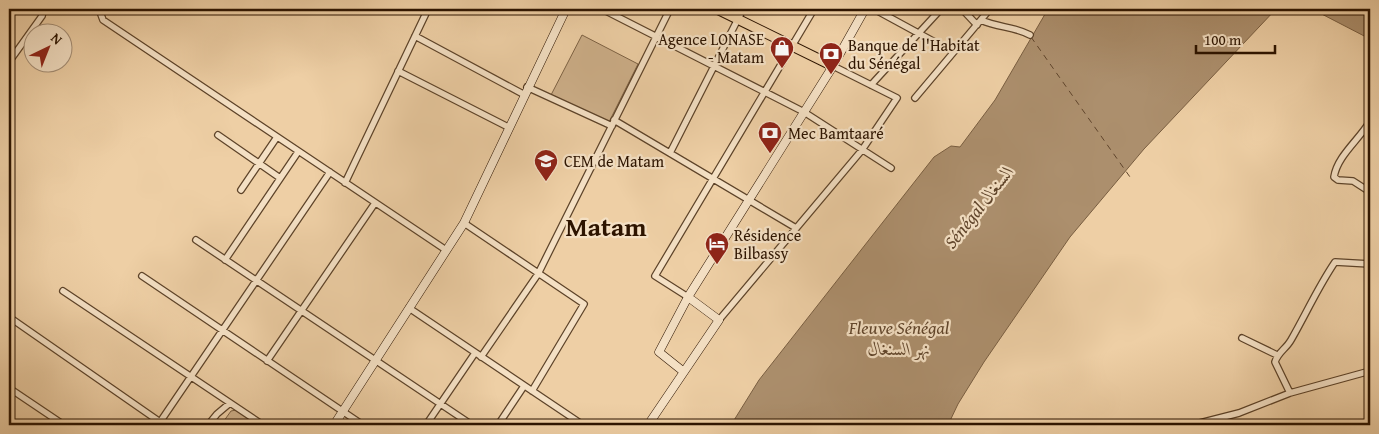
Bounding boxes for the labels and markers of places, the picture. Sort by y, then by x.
place label: Agence LONASE - Matam [658,27,764,69]
place label: Banque de l'Habitat du Sénégal [848,33,980,75]
shop icon: Agence LONASE - Matam [769,35,795,69]
bank icon: Banque de l'Habitat du Sénégal [818,41,844,75]
bank icon: Mec Bamtaaré [757,120,783,154]
place label: Mec Bamtaaré [788,121,884,145]
school or university icon: CEM de Matam [533,148,559,182]
place label: CEM de Matam [564,149,664,173]
place label: Résidence Bilbassy [734,223,801,265]
hotel icon: Résidence Bilbassy [704,231,730,265]

